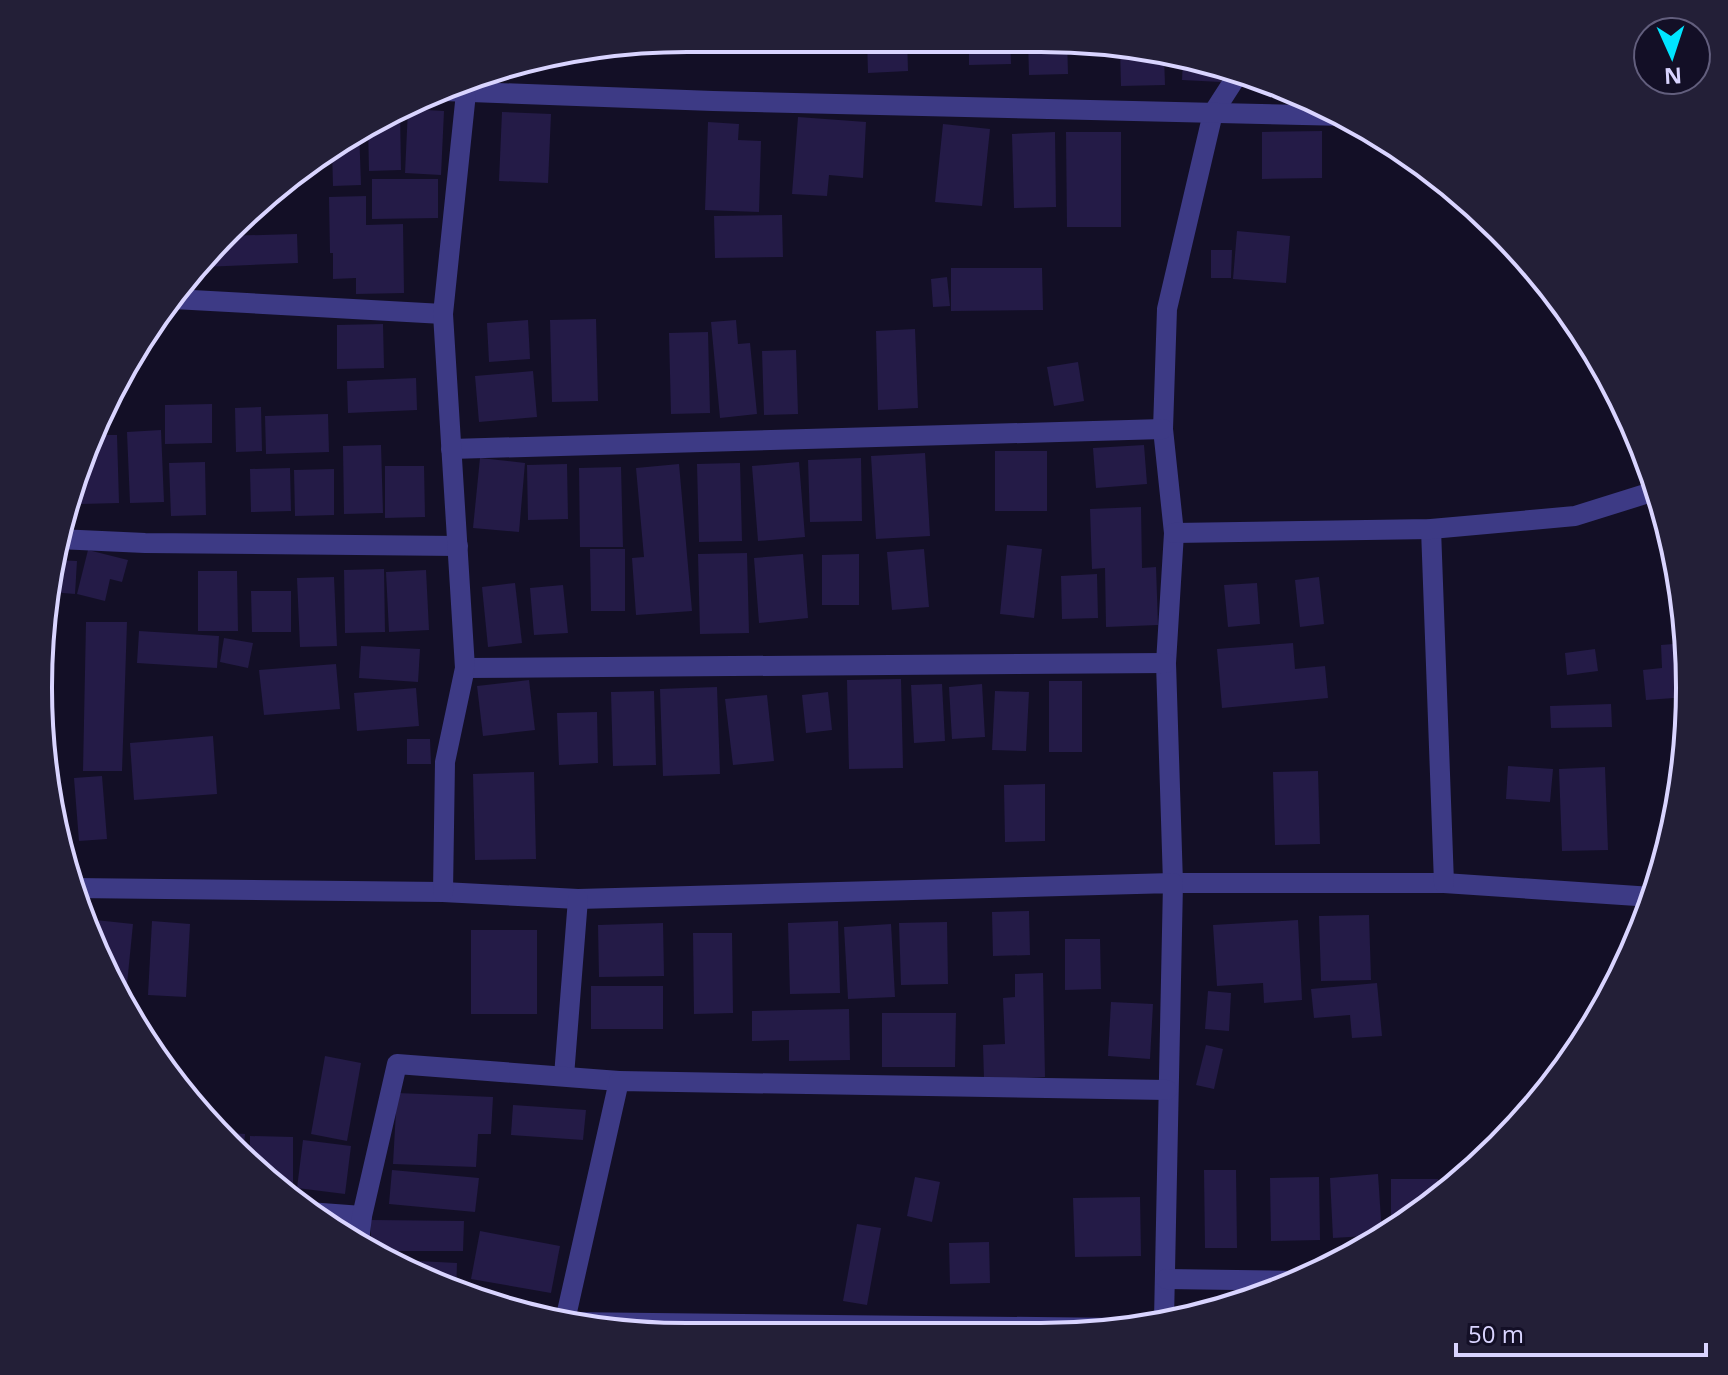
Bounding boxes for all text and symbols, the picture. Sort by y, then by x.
north arrow [1632,16,1712,96]
text: N [1663,62,1683,92]
scale bar [1456,1307,1706,1357]
text: 50 m [1468,1317,1524,1350]

